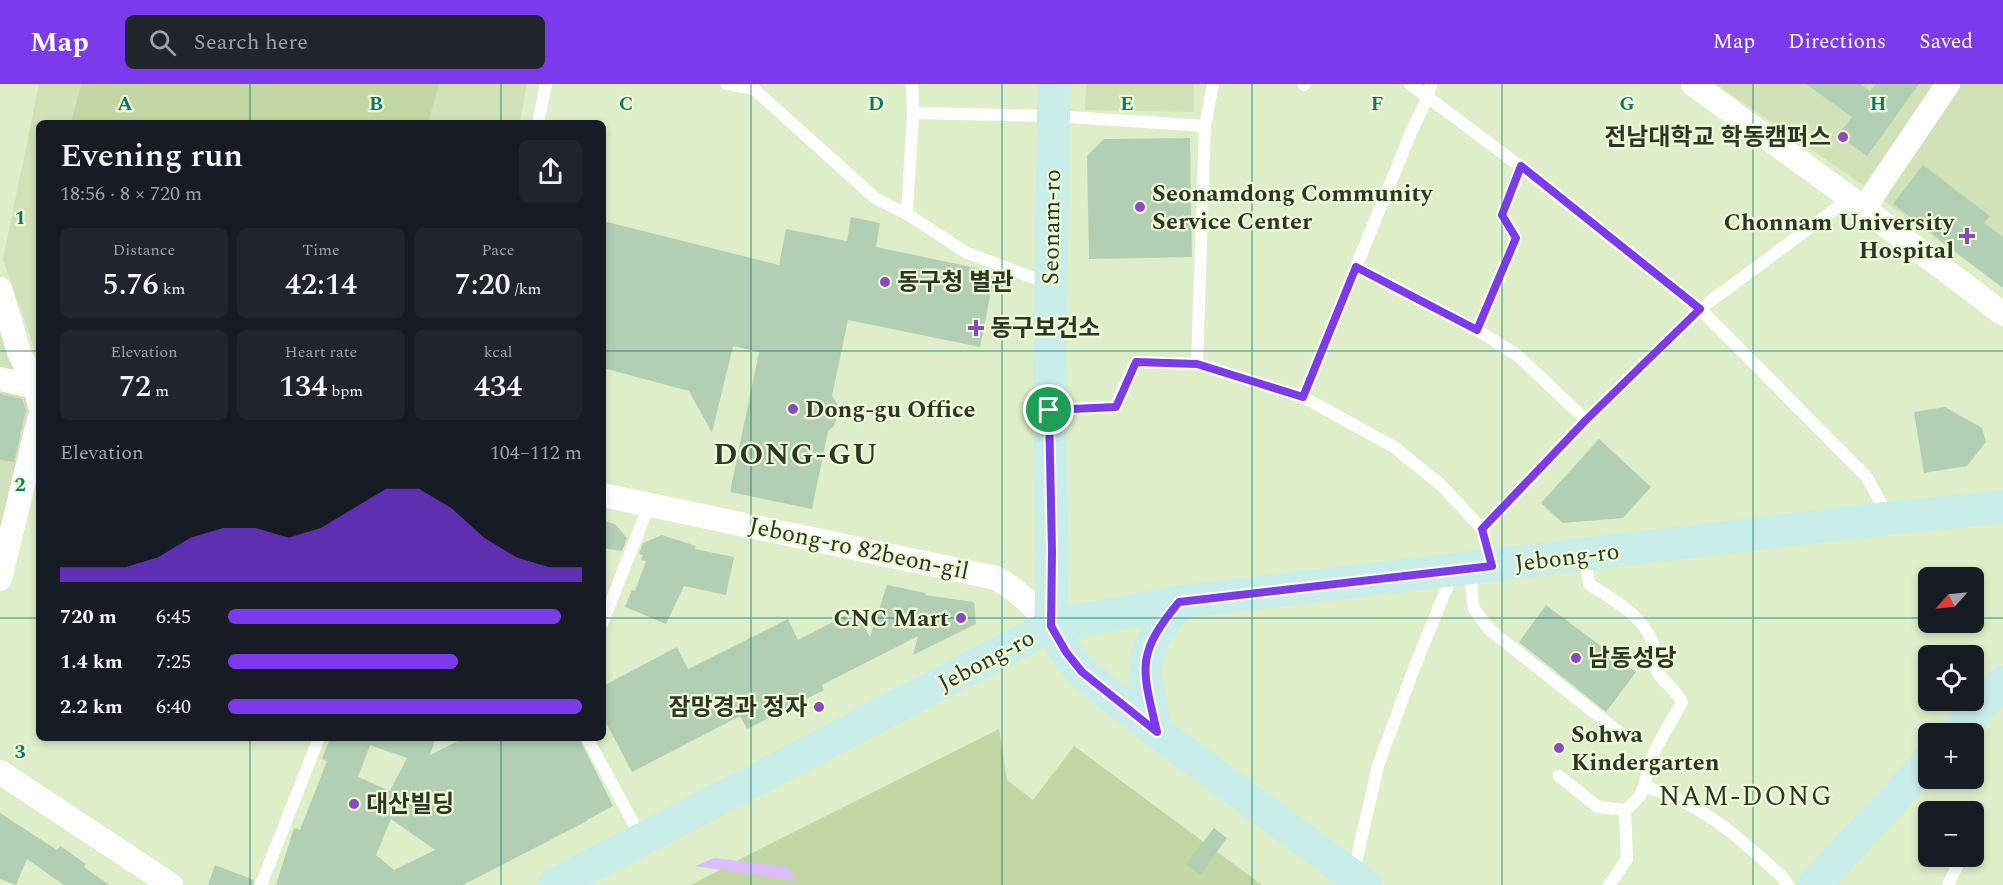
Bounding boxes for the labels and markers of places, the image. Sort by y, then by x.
place label: 전남대학교 학동캠퍼스 [1604,120,1831,156]
marker: 전남대학교 학동캠퍼스 [1836,130,1850,144]
place label: Seonamdong Community Service Center [1152,176,1434,240]
marker: Seonamdong Community Service Center [1133,200,1147,214]
place label: Chonnam University Hospital [1724,205,1956,269]
marker: Chonnam University Hospital [1958,227,1976,245]
place label: 동구청 별관 [897,265,1013,301]
marker: 동구청 별관 [878,275,892,289]
place label: 동구보건소 [990,311,1100,347]
marker: 동구보건소 [967,319,985,337]
pin [1023,384,1074,435]
place label: Dong-gu Office [805,392,975,428]
marker: Dong-gu Office [786,402,800,416]
place label: CNC Mart [834,601,949,637]
marker: CNC Mart [954,611,968,625]
place label: 남동성당 [1588,641,1676,677]
marker: 남동성당 [1569,651,1583,665]
place label: 잠망경과 정자 [669,690,807,726]
marker: 잠망경과 정자 [812,700,826,714]
place label: Sohwa Kindergarten [1571,717,1720,781]
marker: Sohwa Kindergarten [1552,741,1566,755]
place label: 대산빌딩 [366,787,454,823]
marker: 대산빌딩 [347,797,361,811]

